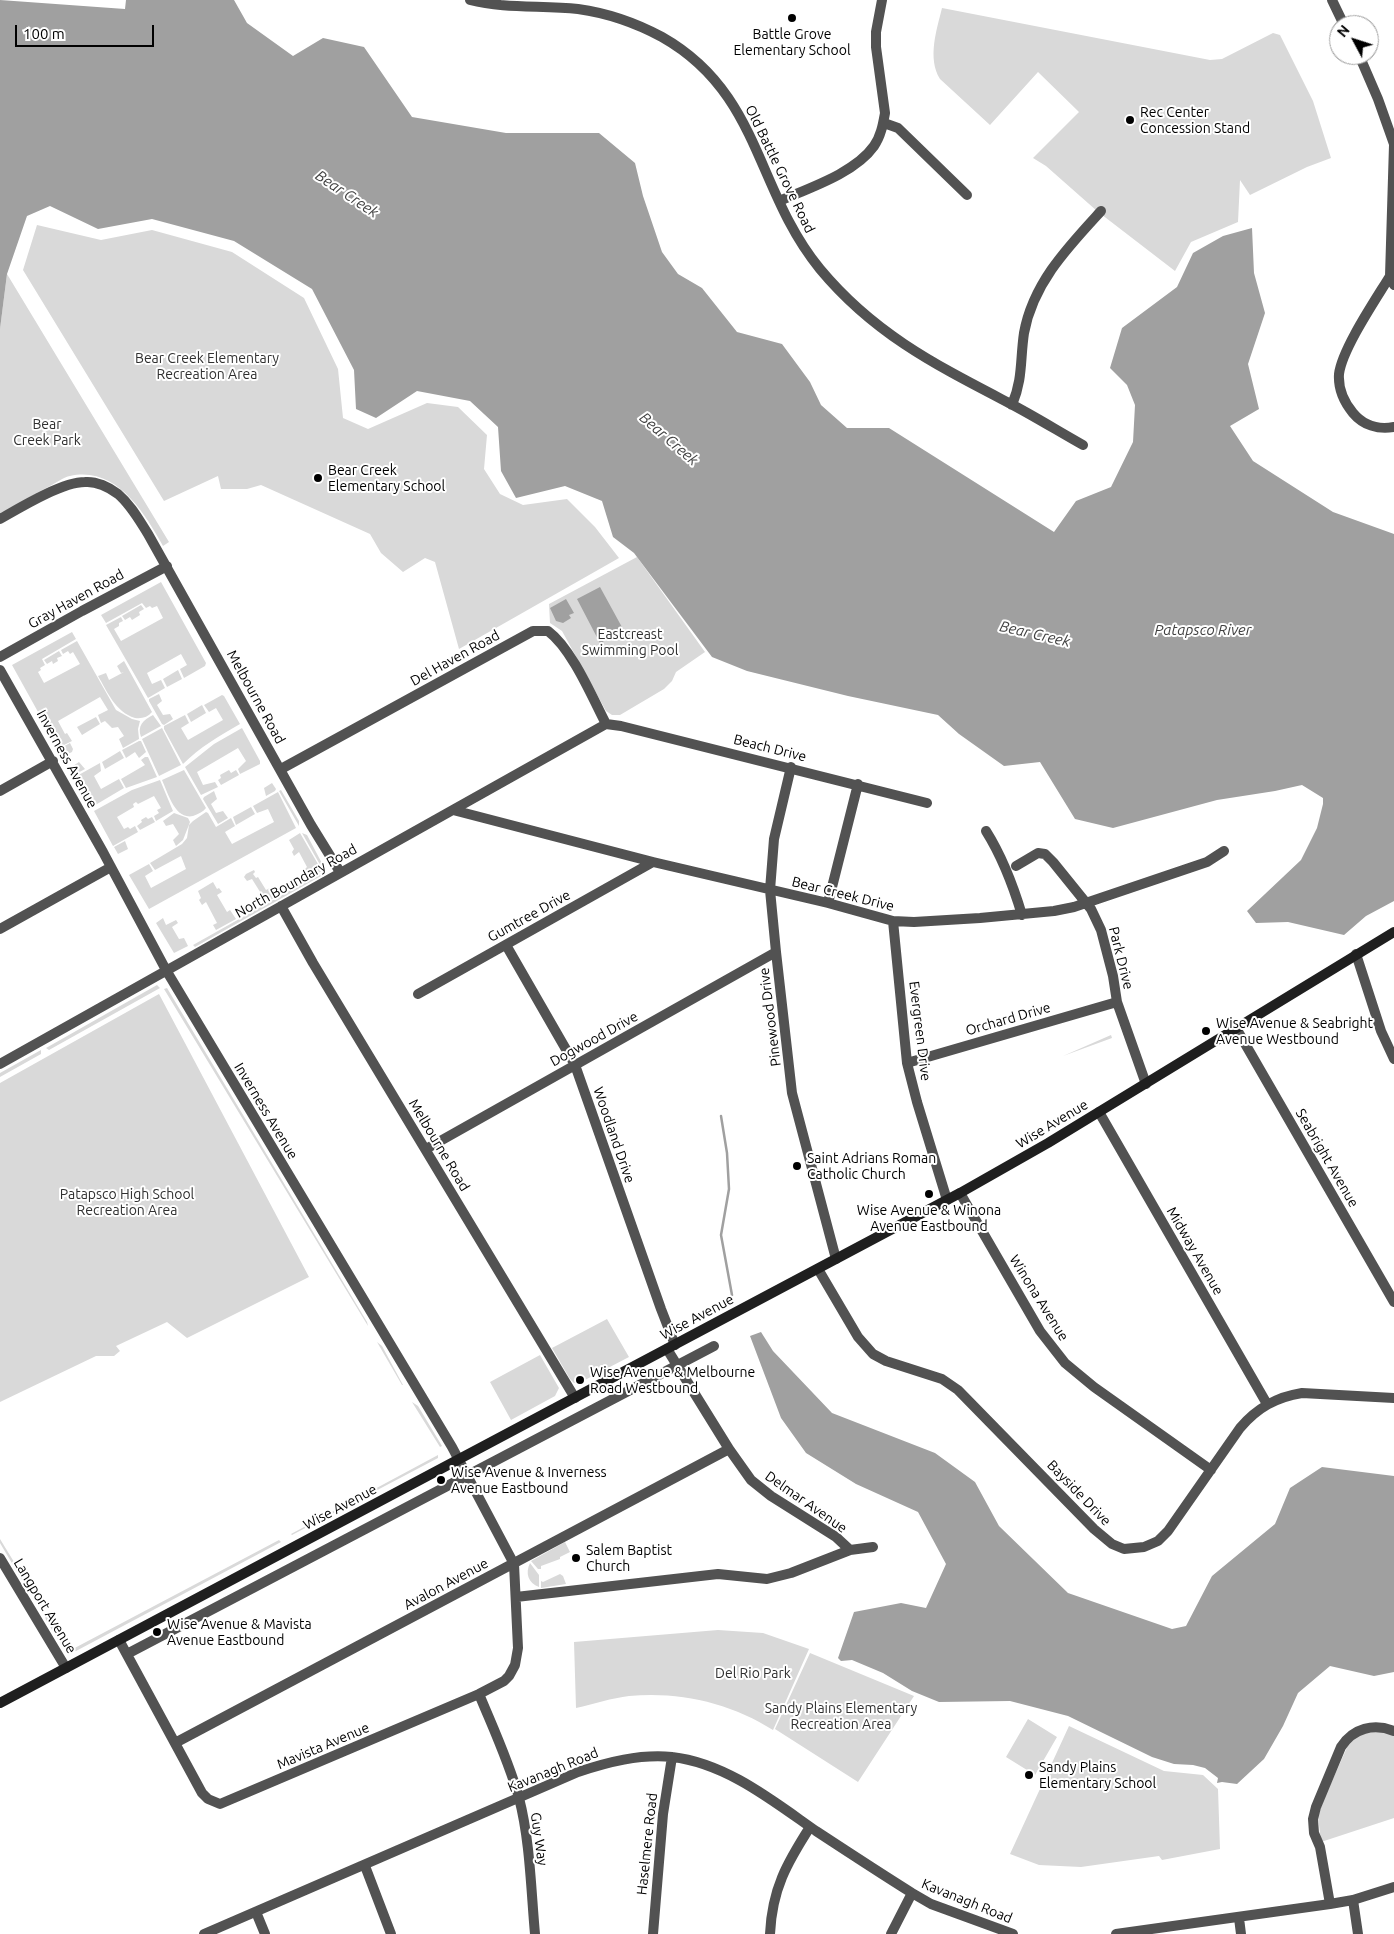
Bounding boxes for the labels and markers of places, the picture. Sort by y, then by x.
marker: Battle Grove Elementary School [786,12,798,24]
place label: Battle Grove Elementary School [733,26,851,58]
place label: Rec Center Concession Stand [1140,104,1250,136]
marker: Rec Center Concession Stand [1124,114,1136,126]
place label: Bear Creek Elementary School [328,462,445,494]
marker: Bear Creek Elementary School [312,472,324,484]
place label: Wise Avenue & Seabright Avenue Westbound [1216,1015,1373,1048]
marker: Wise Avenue & Seabright Avenue Westbound [1200,1025,1212,1037]
place label: Saint Adrians Roman Catholic Church [807,1150,936,1182]
marker: Saint Adrians Roman Catholic Church [791,1160,803,1172]
marker: Wise Avenue & Winona Avenue Eastbound [923,1188,935,1200]
place label: Wise Avenue & Winona Avenue Eastbound [857,1202,1001,1234]
place label: Wise Avenue & Melbourne Road Westbound [590,1364,755,1396]
marker: Wise Avenue & Melbourne Road Westbound [574,1374,586,1386]
place label: Wise Avenue & Inverness Avenue Eastbound [451,1464,607,1496]
marker: Wise Avenue & Inverness Avenue Eastbound [435,1474,447,1486]
place label: Salem Baptist Church [586,1542,672,1574]
marker: Salem Baptist Church [570,1552,582,1564]
place label: Wise Avenue & Mavista Avenue Eastbound [167,1616,312,1648]
marker: Wise Avenue & Mavista Avenue Eastbound [151,1626,163,1638]
place label: Sandy Plains Elementary School [1039,1759,1156,1791]
marker: Sandy Plains Elementary School [1023,1769,1035,1781]

